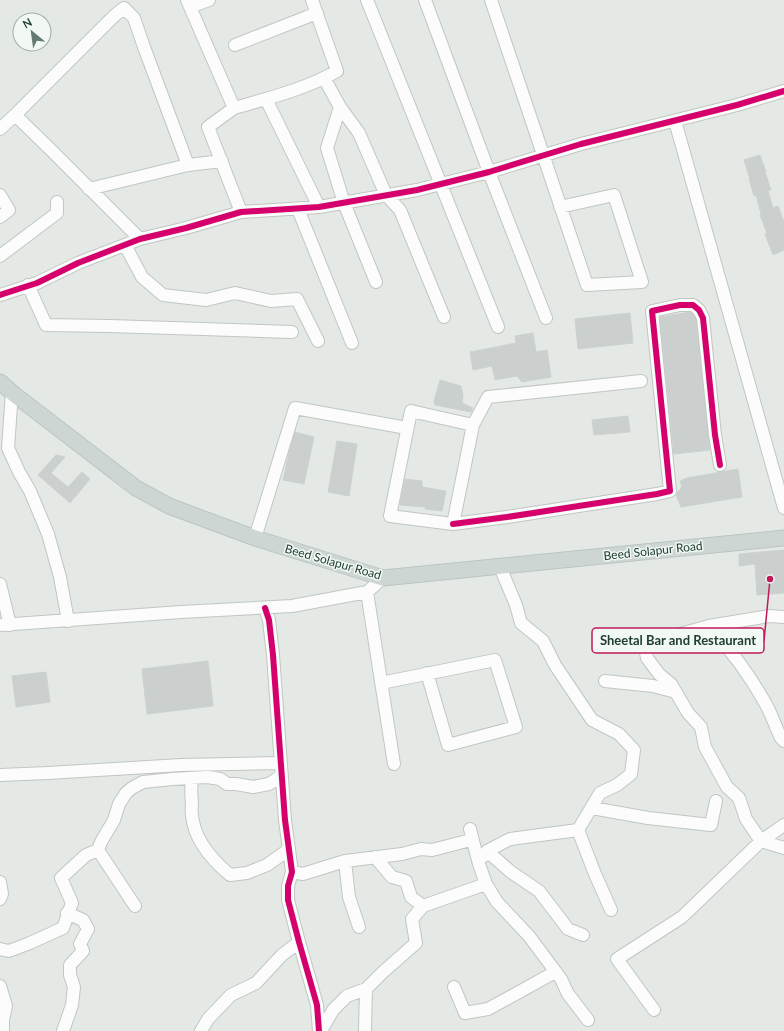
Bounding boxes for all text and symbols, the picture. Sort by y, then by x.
north arrow [12,12,52,52]
text: N [20,15,34,31]
street label: Beed Solapur Road [603,538,703,563]
street label: Beed Solapur Road [283,541,383,582]
callout: Sheetal Bar and Restaurant [592,628,764,653]
text: Sheetal Bar and Restaurant [600,632,756,648]

